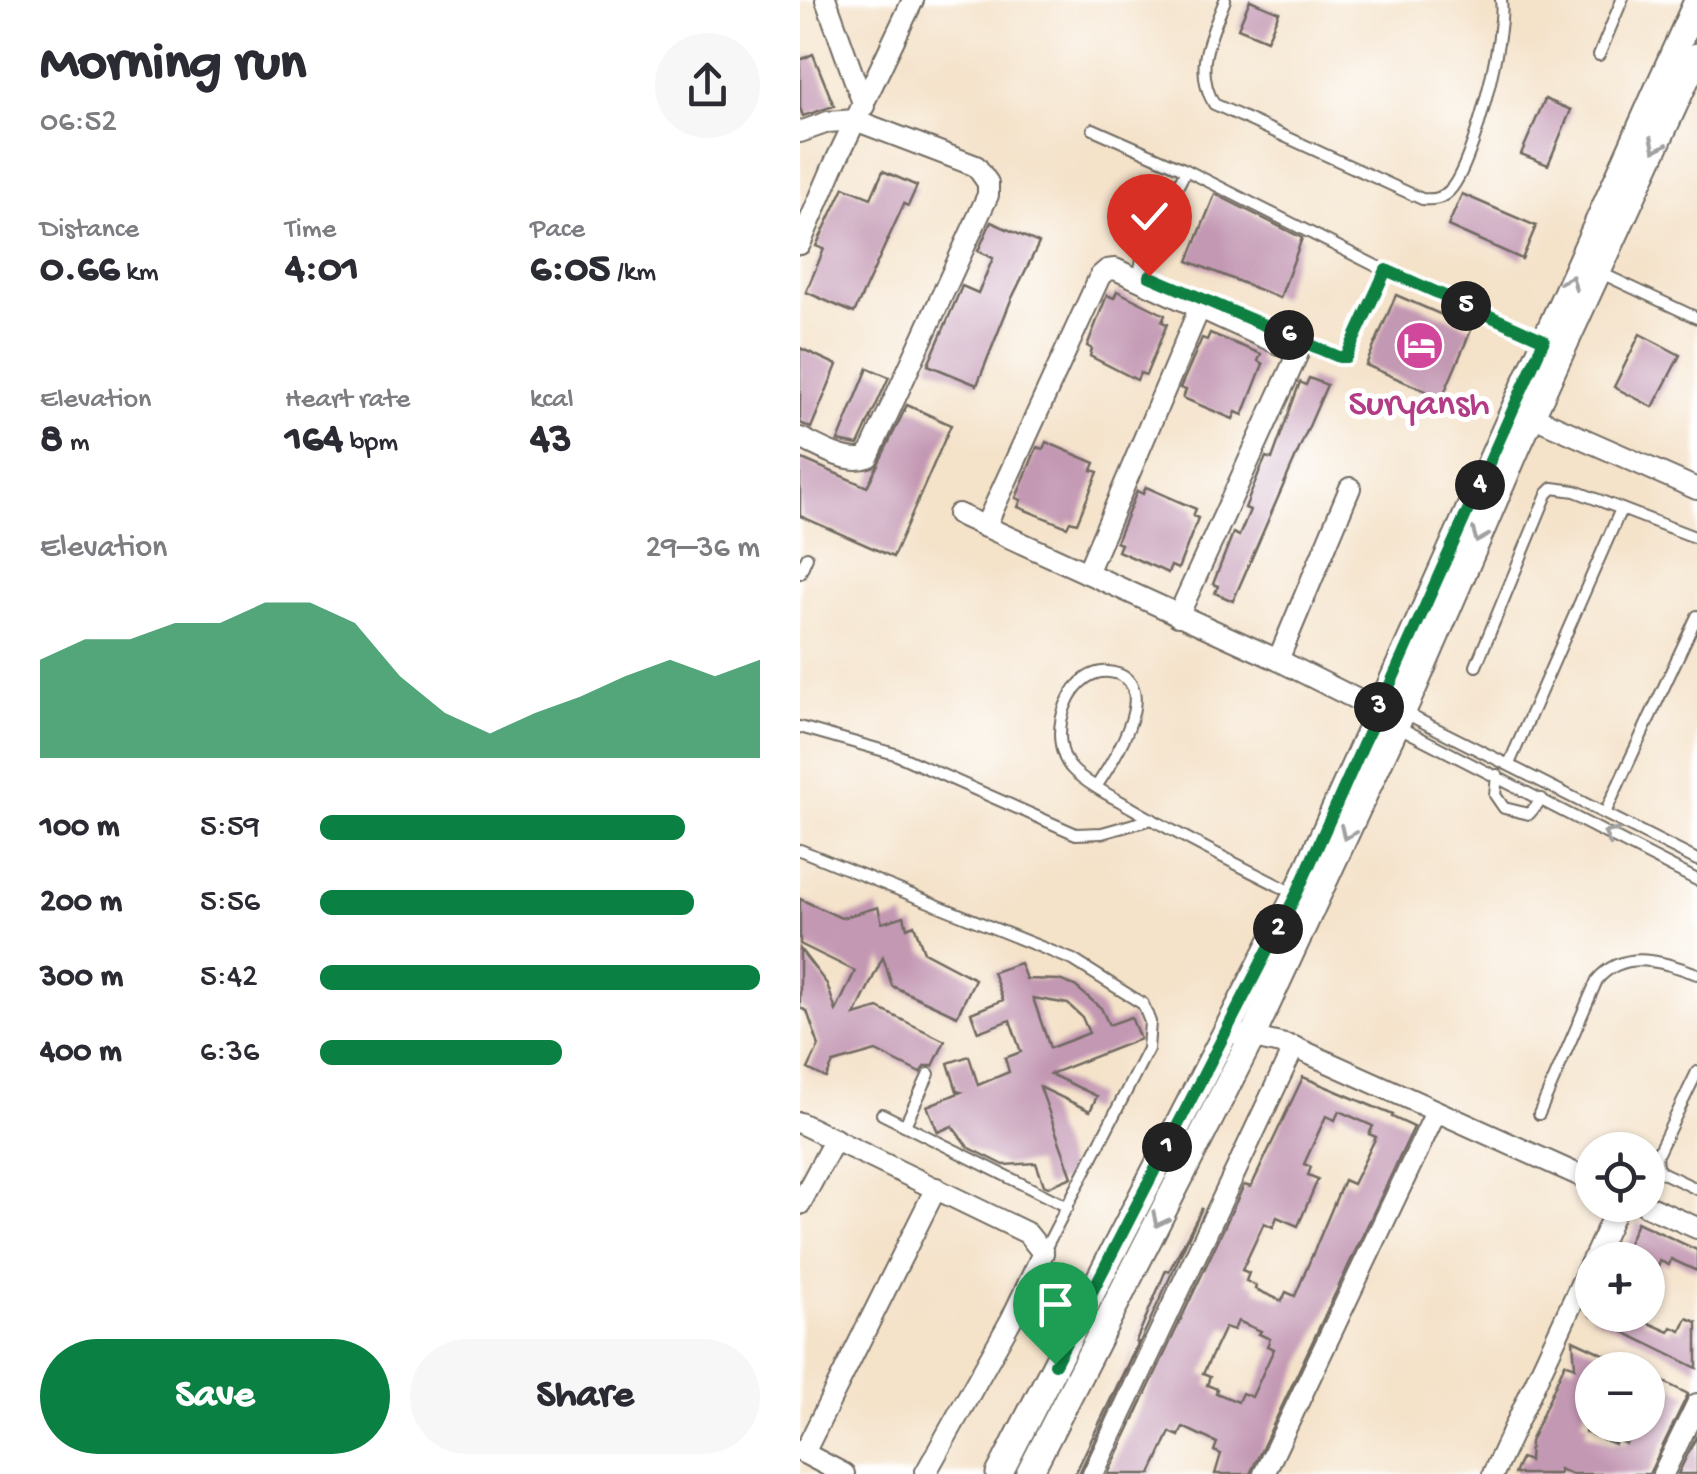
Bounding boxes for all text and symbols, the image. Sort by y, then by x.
button: share [655,33,760,138]
text: Morning run [40,34,306,98]
text: 06:52 [40,104,117,142]
one-way arrow [1649,135,1669,153]
pin [1107,174,1192,277]
icon: check [1122,189,1177,244]
text: Distance [40,214,139,247]
text: Time [285,214,336,247]
text: Pace [530,214,585,247]
text: 0.66 [40,247,120,296]
text: 4:01 [285,247,359,296]
text: 6:05 [530,247,610,296]
text: km [120,257,159,290]
text: /km [610,257,656,290]
one-way arrow [1558,274,1578,292]
pin: 5 [1441,281,1491,331]
text: 5 [1459,289,1473,322]
pin: 6 [1264,310,1314,360]
text: 6 [1282,318,1296,351]
hotel icon: Suryansh [1393,320,1445,372]
text: Elevation [40,384,151,417]
text: Heart rate [285,384,410,417]
text: kcal [530,384,574,417]
place label: Suryansh [1348,384,1490,428]
text: 8 [40,417,63,466]
text: 164 [285,417,343,466]
text: 43 [530,417,572,466]
text: m [63,427,90,460]
text: bpm [343,427,398,460]
pin: 4 [1455,460,1505,510]
text: 4 [1473,468,1487,501]
one-way arrow [1471,526,1491,544]
text: Elevation [40,530,167,568]
text: 29–36 m [646,530,760,568]
pin: 3 [1354,682,1404,732]
text: 3 [1372,690,1386,723]
text: 100 m [40,809,120,847]
text: 5:59 [200,809,260,847]
one-way arrow [1339,823,1359,841]
one-way arrow [1603,828,1621,847]
text: 200 m [40,884,122,922]
text: 5:56 [200,884,260,922]
pin: 2 [1253,904,1303,954]
text: 2 [1271,912,1285,945]
text: 300 m [40,959,123,997]
text: 5:42 [200,959,258,997]
text: 400 m [40,1034,122,1072]
text: 6:36 [200,1034,259,1072]
pin: 1 [1142,1122,1192,1172]
text: 1 [1161,1130,1173,1163]
map controls [1575,1132,1665,1442]
button: locate [1575,1132,1665,1222]
one-way arrow [1152,1209,1171,1227]
button: + [1575,1242,1665,1332]
pin [1013,1262,1098,1365]
icon: arrive [1028,1277,1083,1332]
button: Save [40,1339,390,1454]
button: Share [410,1339,760,1454]
button: − [1575,1352,1665,1442]

